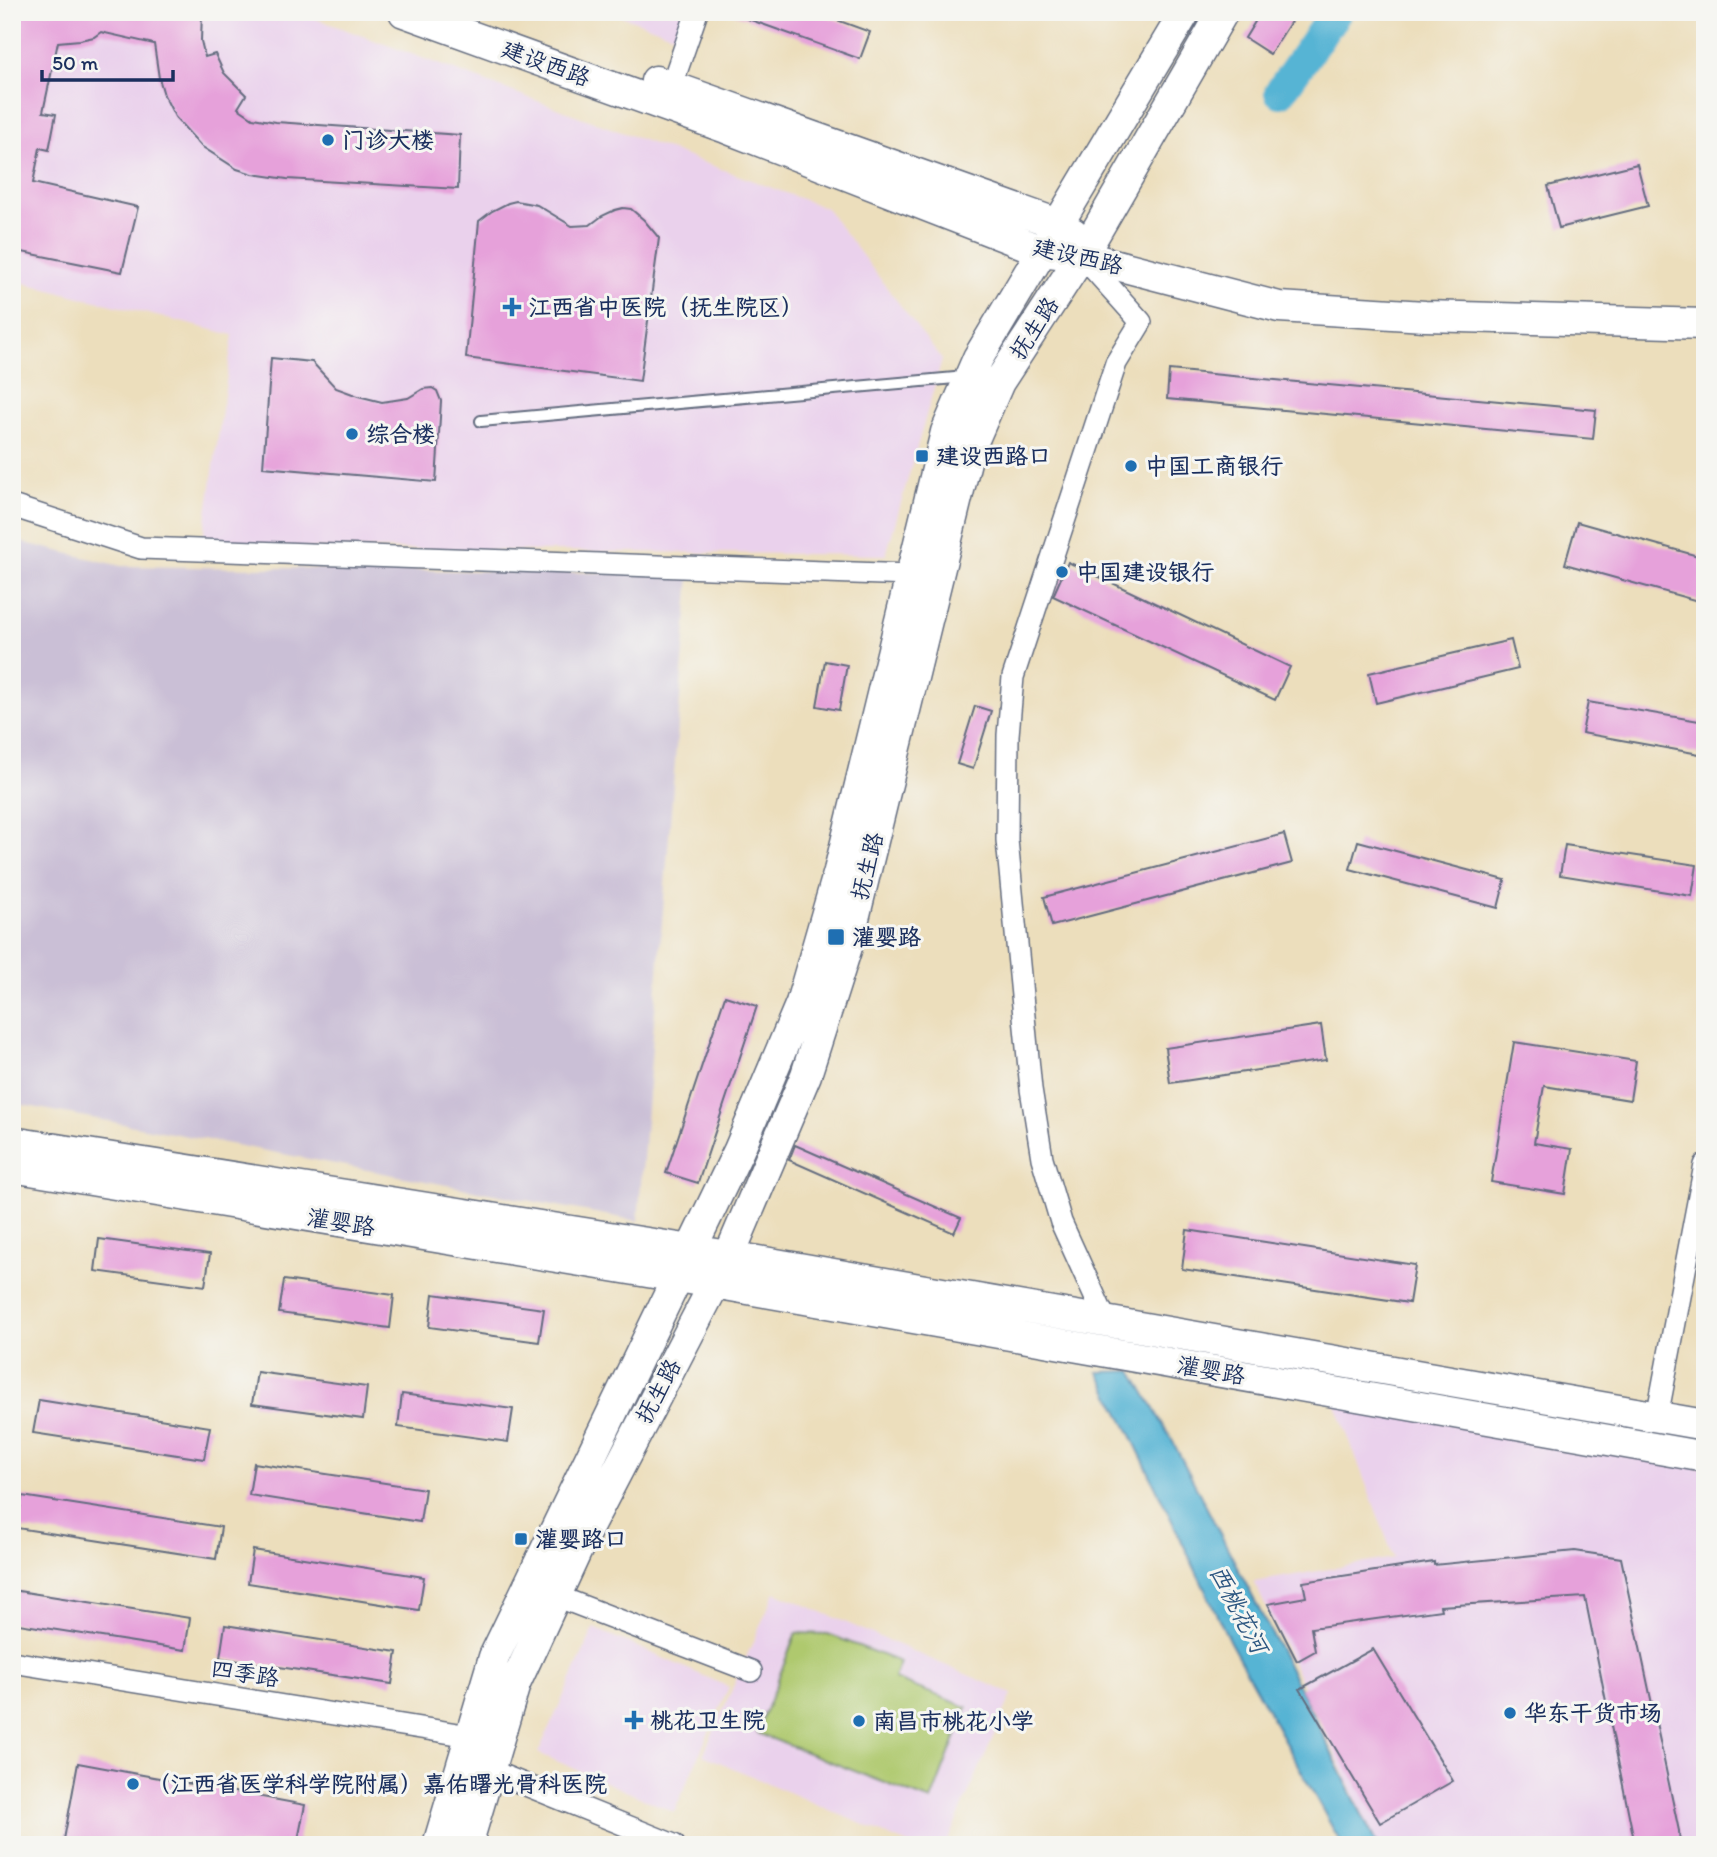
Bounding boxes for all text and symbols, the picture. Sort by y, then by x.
street label: 建设西路 [498,34,594,92]
scale bar [42,38,173,82]
text: 50 m [52,50,99,75]
place label: 门诊大楼 [342,126,434,154]
marker: 门诊大楼 [320,132,336,148]
street label: 建设西路 [1030,232,1126,280]
street label: 抚生路 [1003,291,1065,365]
place label: 江西省中医院（抚生院区） [528,293,804,321]
marker: 江西省中医院（抚生院区） [502,297,522,317]
place label: 综合楼 [366,420,435,448]
marker: 综合楼 [344,426,360,442]
place label: 建设西路口 [936,442,1051,470]
marker: 建设西路口 [914,448,930,464]
place label: 中国工商银行 [1145,452,1283,480]
marker: 中国工商银行 [1123,458,1139,474]
place label: 中国建设银行 [1076,558,1214,586]
marker: 中国建设银行 [1054,564,1070,580]
street label: 抚生路 [845,829,889,903]
place label: 灌婴路 [852,923,921,951]
marker: 灌婴路 [826,927,846,947]
street label: 灌婴路 [305,1203,377,1241]
street label: 灌婴路 [1175,1350,1247,1390]
street label: 抚生路 [629,1354,687,1428]
place label: 灌婴路口 [535,1525,627,1553]
marker: 灌婴路口 [513,1531,529,1547]
water label: 西桃花河 [1204,1560,1276,1662]
street label: 四季路 [209,1654,281,1692]
place label: 华东干货市场 [1524,1699,1662,1727]
marker: 华东干货市场 [1502,1705,1518,1721]
place label: 桃花卫生院 [650,1706,765,1734]
place label: 南昌市桃花小学 [873,1707,1034,1735]
marker: 桃花卫生院 [624,1710,644,1730]
marker: 南昌市桃花小学 [851,1713,867,1729]
place label: （江西省医学科学院附属）嘉佑曙光骨科医院 [147,1770,607,1798]
marker: （江西省医学科学院附属）嘉佑曙光骨科医院 [125,1776,141,1792]

